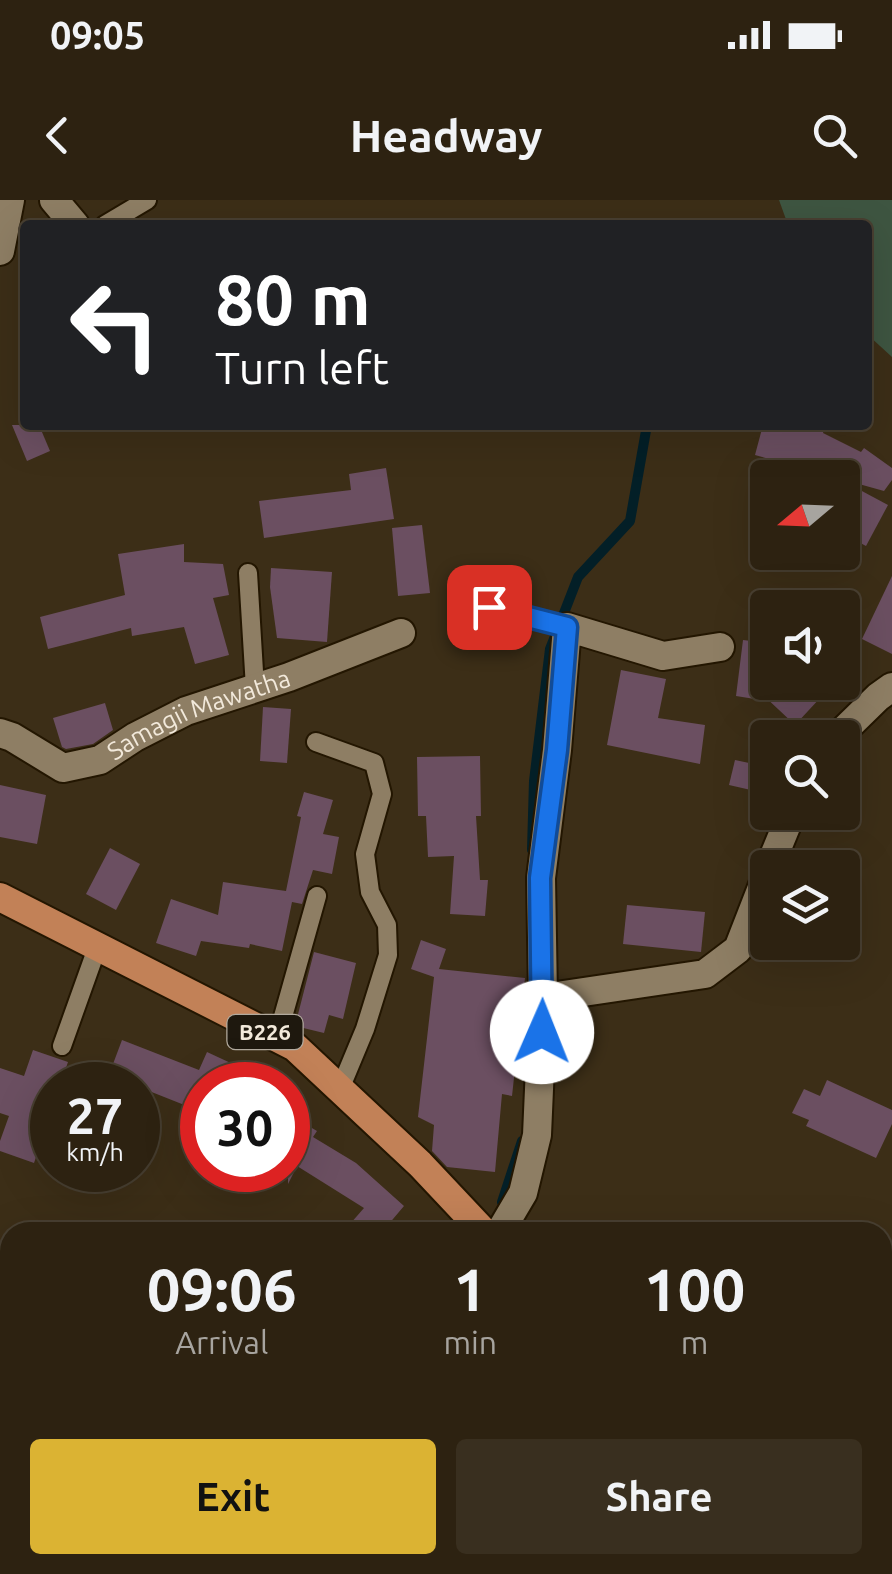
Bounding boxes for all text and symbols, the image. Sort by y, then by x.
text: 09:05 [50,14,145,56]
icon: back [30,108,85,163]
icon: search [807,108,862,163]
text: Headway [350,110,542,161]
icon: left [50,260,180,390]
text: 80 m [215,260,371,338]
text: Turn left [215,342,389,393]
north arrow [750,460,860,570]
map controls [750,460,860,960]
pin [447,565,532,650]
icon: arrive [462,580,517,635]
button: sound [750,590,860,700]
street label: Samagii Mawatha [102,664,294,765]
button: search [750,720,860,830]
button: layers [750,850,860,960]
position arrow [490,980,594,1084]
road number: B226 [228,1015,302,1049]
speed limit sign: 30 [180,1062,310,1192]
text: 27 [67,1087,123,1143]
text: km/h [66,1138,124,1166]
text: 09:06 [147,1255,297,1322]
text: 1 [453,1255,487,1322]
text: 100 [644,1255,745,1322]
text: Arrival [175,1324,268,1360]
text: min [443,1324,497,1360]
text: m [681,1324,708,1360]
button: Exit [30,1439,436,1554]
button: Share [456,1439,862,1554]

